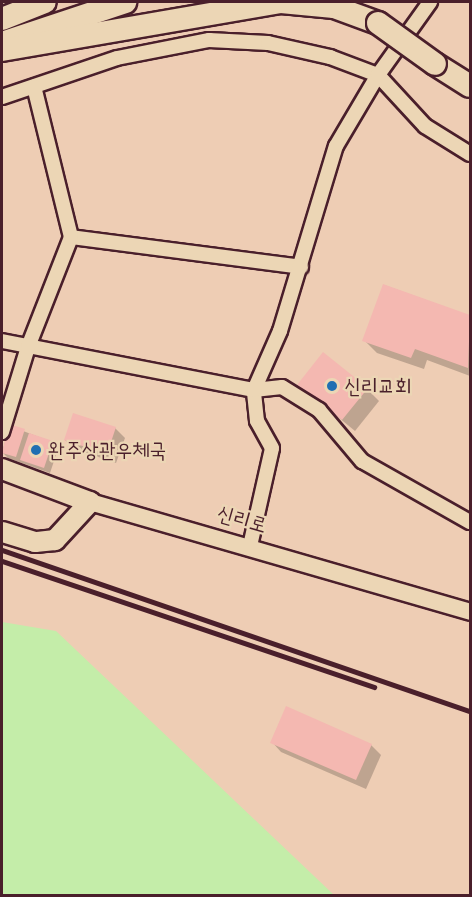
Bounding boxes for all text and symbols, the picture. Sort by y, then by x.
place label: 신리교회 [344,373,412,399]
marker: 신리교회 [325,379,339,393]
place label: 완주상관우체국 [48,437,166,463]
marker: 완주상관우체국 [29,443,43,457]
street label: 신리로 [214,500,270,538]

